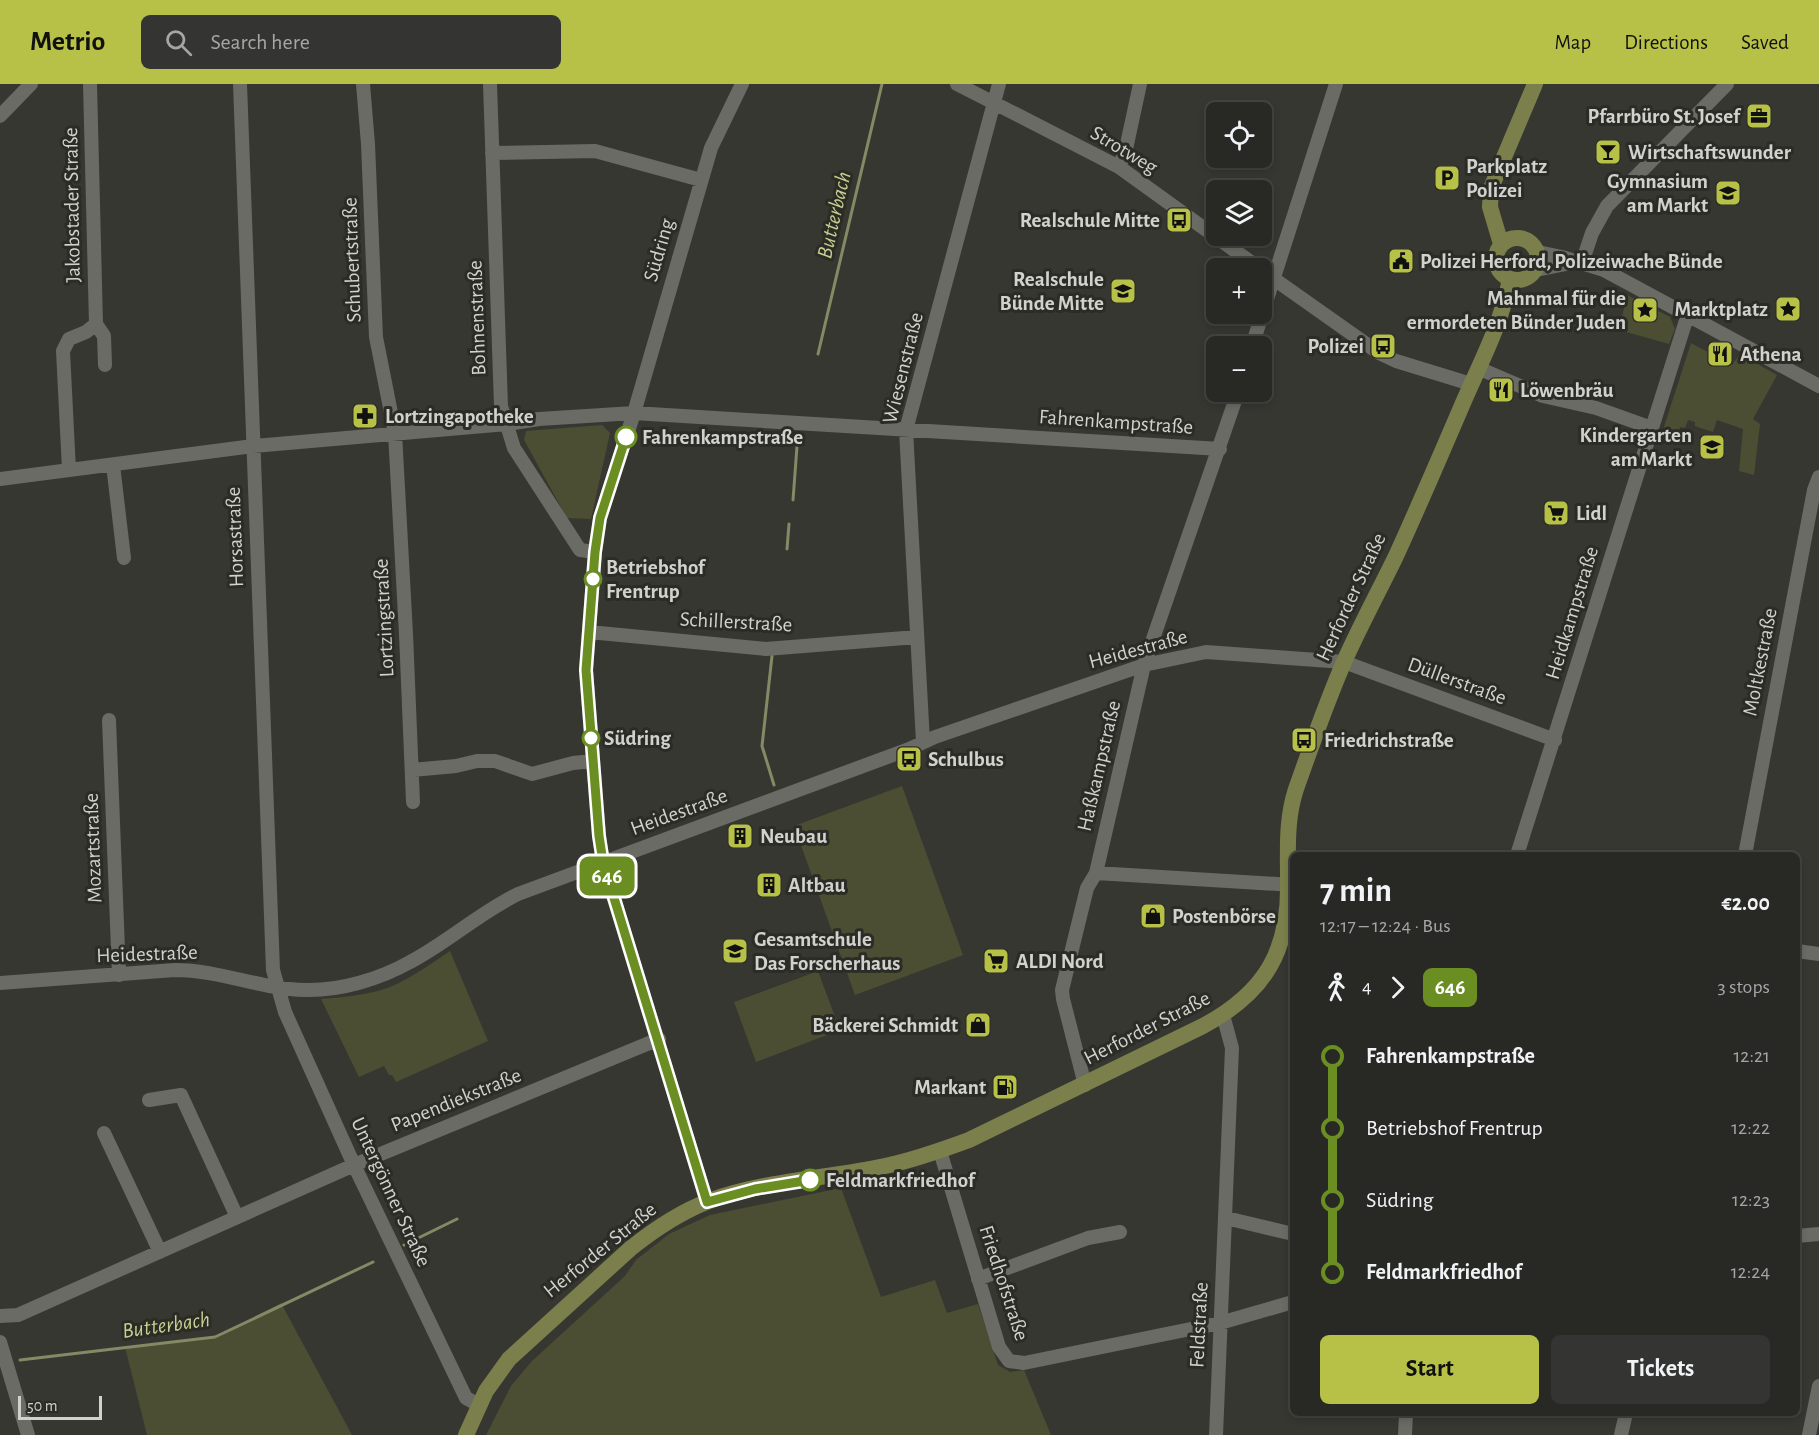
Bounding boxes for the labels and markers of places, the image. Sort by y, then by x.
office icon: Pfarrbüro St. Josef [1744,101,1774,131]
place label: Pfarrbüro St. Josef [1587,106,1742,127]
bar icon: Wirtschaftswunder [1593,137,1623,167]
place label: Wirtschaftswunder [1628,142,1792,163]
place label: Parkplatz Polizei [1466,156,1547,201]
parking icon: Parkplatz Polizei [1432,163,1462,193]
place label: Gymnasium am Markt [1607,171,1708,216]
school or university icon: Gymnasium am Markt [1713,178,1743,208]
bus stop icon: Realschule Mitte [1164,205,1194,235]
place label: Realschule Mitte [1020,210,1160,231]
public building icon: Polizei Herford, Polizeiwache Bünde [1386,246,1416,276]
place label: Polizei Herford, Polizeiwache Bünde [1420,251,1723,272]
place label: Realschule Bünde Mitte [1000,269,1104,314]
school or university icon: Realschule Bünde Mitte [1108,276,1138,306]
place label: Mahnmal für die ermordeten Bünder Juden [1407,288,1626,333]
place icon: Marktplatz [1773,294,1803,324]
place icon: Mahnmal für die ermordeten Bünder Juden [1630,295,1660,325]
place label: Marktplatz [1674,299,1768,320]
bus stop icon: Polizei [1368,331,1398,361]
place label: Polizei [1308,336,1364,357]
restaurant icon: Athena [1705,339,1735,369]
place label: Athena [1740,344,1802,365]
restaurant icon: Löwenbräu [1486,375,1516,405]
place label: Löwenbräu [1520,380,1614,401]
pharmacy icon: Lortzingapotheke [350,401,380,431]
place label: Lortzingapotheke [385,406,534,427]
place label: Kindergarten am Markt [1579,425,1692,470]
marker: Fahrenkampstraße [615,426,637,448]
place label: Fahrenkampstraße [642,427,803,448]
school or university icon: Kindergarten am Markt [1697,432,1727,462]
supermarket icon: Lidl [1541,498,1571,528]
place label: Lidl [1576,503,1607,524]
place label: Betriebshof Frentrup [606,557,707,602]
marker: Betriebshof Frentrup [584,570,602,588]
bus stop icon: Friedrichstraße [1289,725,1319,755]
place label: Südring [604,728,671,749]
marker: Südring [582,729,600,747]
place label: Friedrichstraße [1324,730,1454,751]
bus stop icon: Schulbus [894,744,924,774]
place label: Schulbus [928,749,1004,770]
building icon: Neubau [725,821,755,851]
place label: Neubau [760,826,827,847]
building icon: Altbau [754,870,784,900]
place label: Altbau [788,875,845,896]
shop icon: Postenbörse [1138,901,1168,931]
place label: Postenbörse [1172,906,1276,927]
place label: Gesamtschule Das Forscherhaus [754,929,900,974]
school or university icon: Gesamtschule Das Forscherhaus [720,936,750,966]
supermarket icon: ALDI Nord [981,946,1011,976]
place label: ALDI Nord [1016,951,1104,972]
shop icon: Bäckerei Schmidt [963,1010,993,1040]
place label: Bäckerei Schmidt [812,1015,958,1036]
fuel station icon: Markant [990,1072,1020,1102]
place label: Markant [914,1077,986,1098]
marker: Feldmarkfriedhof [799,1169,821,1191]
place label: Feldmarkfriedhof [826,1170,977,1191]

